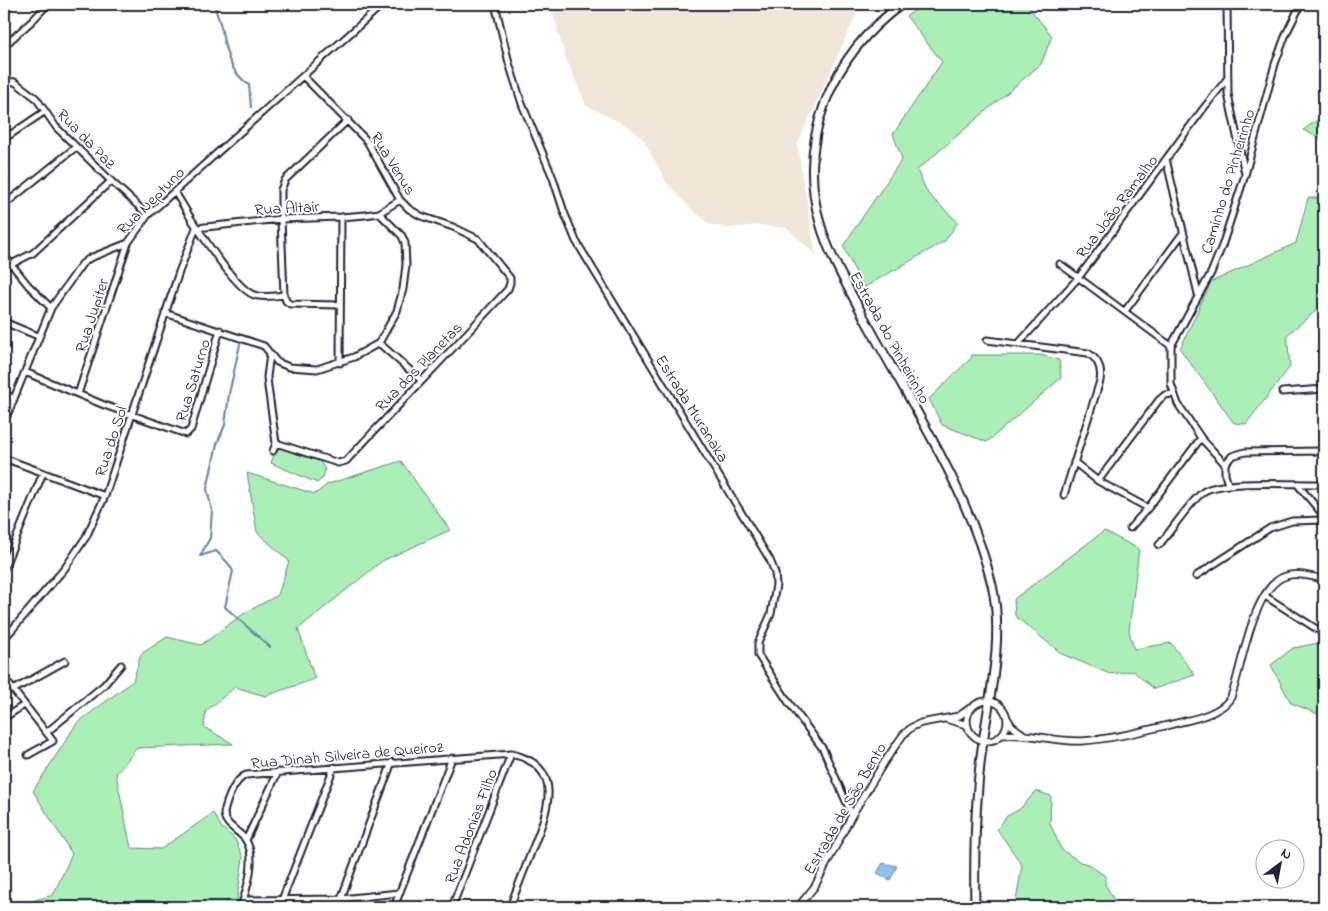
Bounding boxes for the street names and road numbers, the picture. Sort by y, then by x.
street label: Rua da Paz [51,104,121,175]
street label: Caminho do Pinheirinho [1195,106,1262,257]
street label: Rua Venus [363,128,421,200]
street label: Rua João Ramalho [1071,150,1165,264]
street label: Rua Neptuno [112,162,191,241]
street label: Rua Altair [254,195,320,223]
street label: Estrada do Pinheirinho [843,267,936,409]
street label: Rua Jupiter [70,275,116,356]
street label: Rua dos Planetas [370,317,469,418]
street label: Rua Saturno [170,336,218,425]
street label: Estrada Muranaka [649,351,734,468]
street label: Rua do Sol [89,403,135,480]
street label: Rua Dinah Silveira de Queiroz [250,736,445,776]
street label: Estrada de São Bento [798,739,893,879]
street label: Rua Adonias Filho [439,766,505,888]

